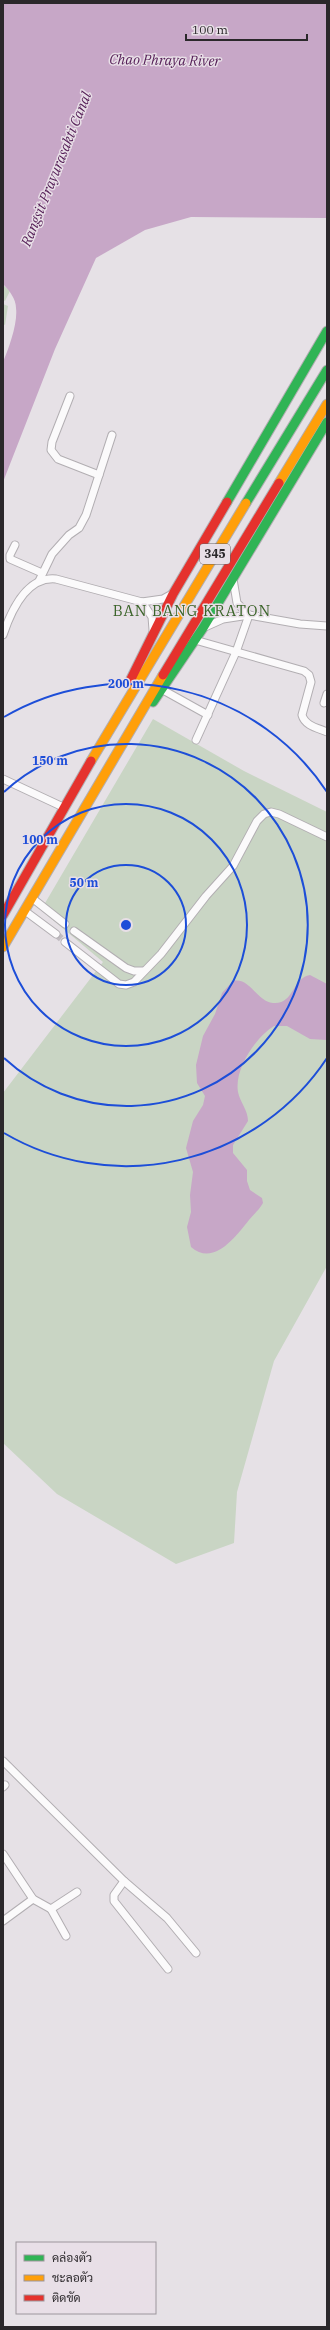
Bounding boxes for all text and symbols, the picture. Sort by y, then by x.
scale bar [186,16,307,42]
text: 100 m [192,22,228,37]
water label: Chao Phraya River [109,50,222,70]
water label: Rangsit Prayurasakti Canal [16,88,96,250]
road number: 345 [200,544,230,564]
district label: BAN BANG KRATON [113,601,271,620]
text: 200 m [108,676,144,691]
text: 150 m [32,753,68,768]
text: 100 m [22,832,58,847]
text: 50 m [70,875,99,890]
centre of rings [119,918,133,932]
legend [16,2242,156,2314]
text: คล่องตัว [52,2250,92,2265]
text: ชะลอตัว [52,2270,93,2285]
text: ติดขัด [52,2290,81,2305]

